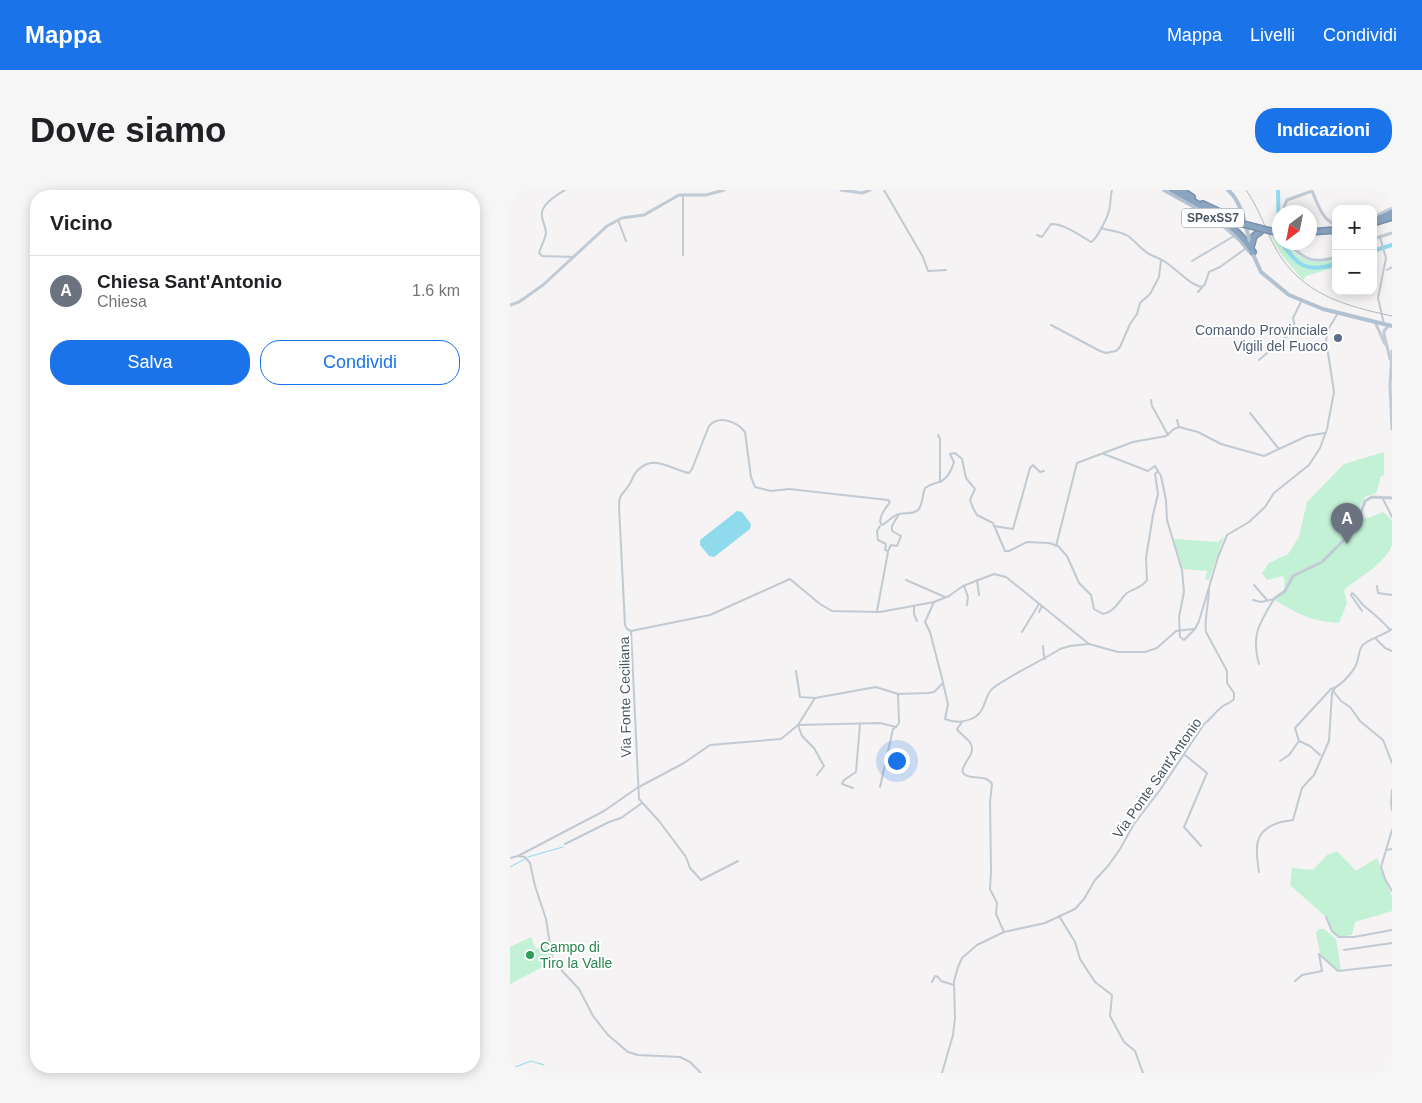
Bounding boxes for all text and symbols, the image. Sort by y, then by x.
text: Mappa [25,21,101,48]
text: Mappa [1167,25,1222,45]
text: Livelli [1250,25,1295,45]
text: Condividi [1323,25,1397,45]
button: Indicazioni [1255,108,1392,153]
text: Dove siamo [30,110,226,149]
north arrow [1272,205,1317,250]
map controls [1332,205,1377,295]
button: + [1332,205,1377,250]
road number: SPexSS7 [1182,208,1244,228]
text: Vicino [50,211,113,234]
button: − [1332,250,1377,295]
text: Chiesa Sant'Antonio [97,271,282,292]
text: A [60,282,72,299]
text: 1.6 km [412,282,460,299]
text: Chiesa [97,293,147,310]
place label: Comando Provinciale Vigili del Fuoco [1195,322,1328,354]
marker: Comando Provinciale Vigili del Fuoco [1332,332,1344,344]
button: Salva [50,340,250,385]
button: Condividi [260,340,460,385]
pin: A [1331,503,1363,544]
street label: Via Fonte Ceciliana [616,636,634,758]
street label: Via Ponte Sant'Antonio [1109,715,1205,841]
your location [884,748,910,774]
place label: Campo di Tiro la Valle [540,939,613,971]
marker: Campo di Tiro la Valle [524,949,536,961]

